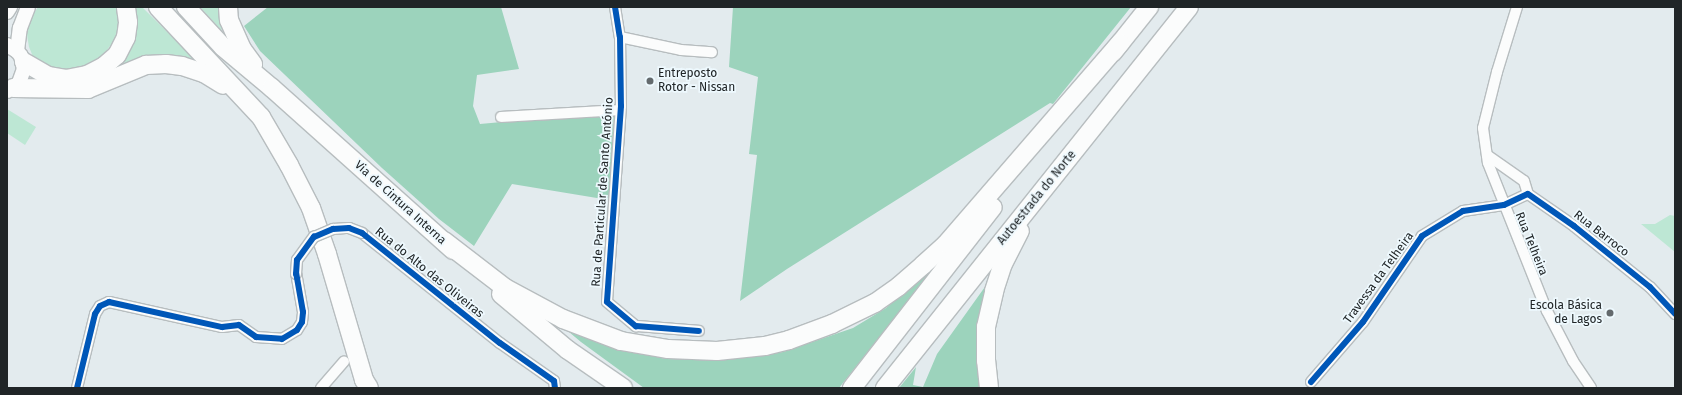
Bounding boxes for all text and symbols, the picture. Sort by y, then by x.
place label: Entreposto Rotor - Nissan [658,67,735,95]
marker: Entreposto Rotor - Nissan [645,76,655,86]
street label: Rua de Particular de Santo António [589,97,617,287]
street label: Autoestrada do Norte [995,148,1079,248]
street label: Via de Cintura Interna [351,158,449,248]
street label: Rua Barroco [1570,208,1632,260]
street label: Rua Telheira [1512,210,1550,278]
street label: Rua do Alto das Oliveiras [372,225,486,321]
street label: Travessa da Telheira [1341,229,1417,327]
place label: Escola Básica de Lagos [1530,299,1602,327]
marker: Escola Básica de Lagos [1605,308,1615,318]

